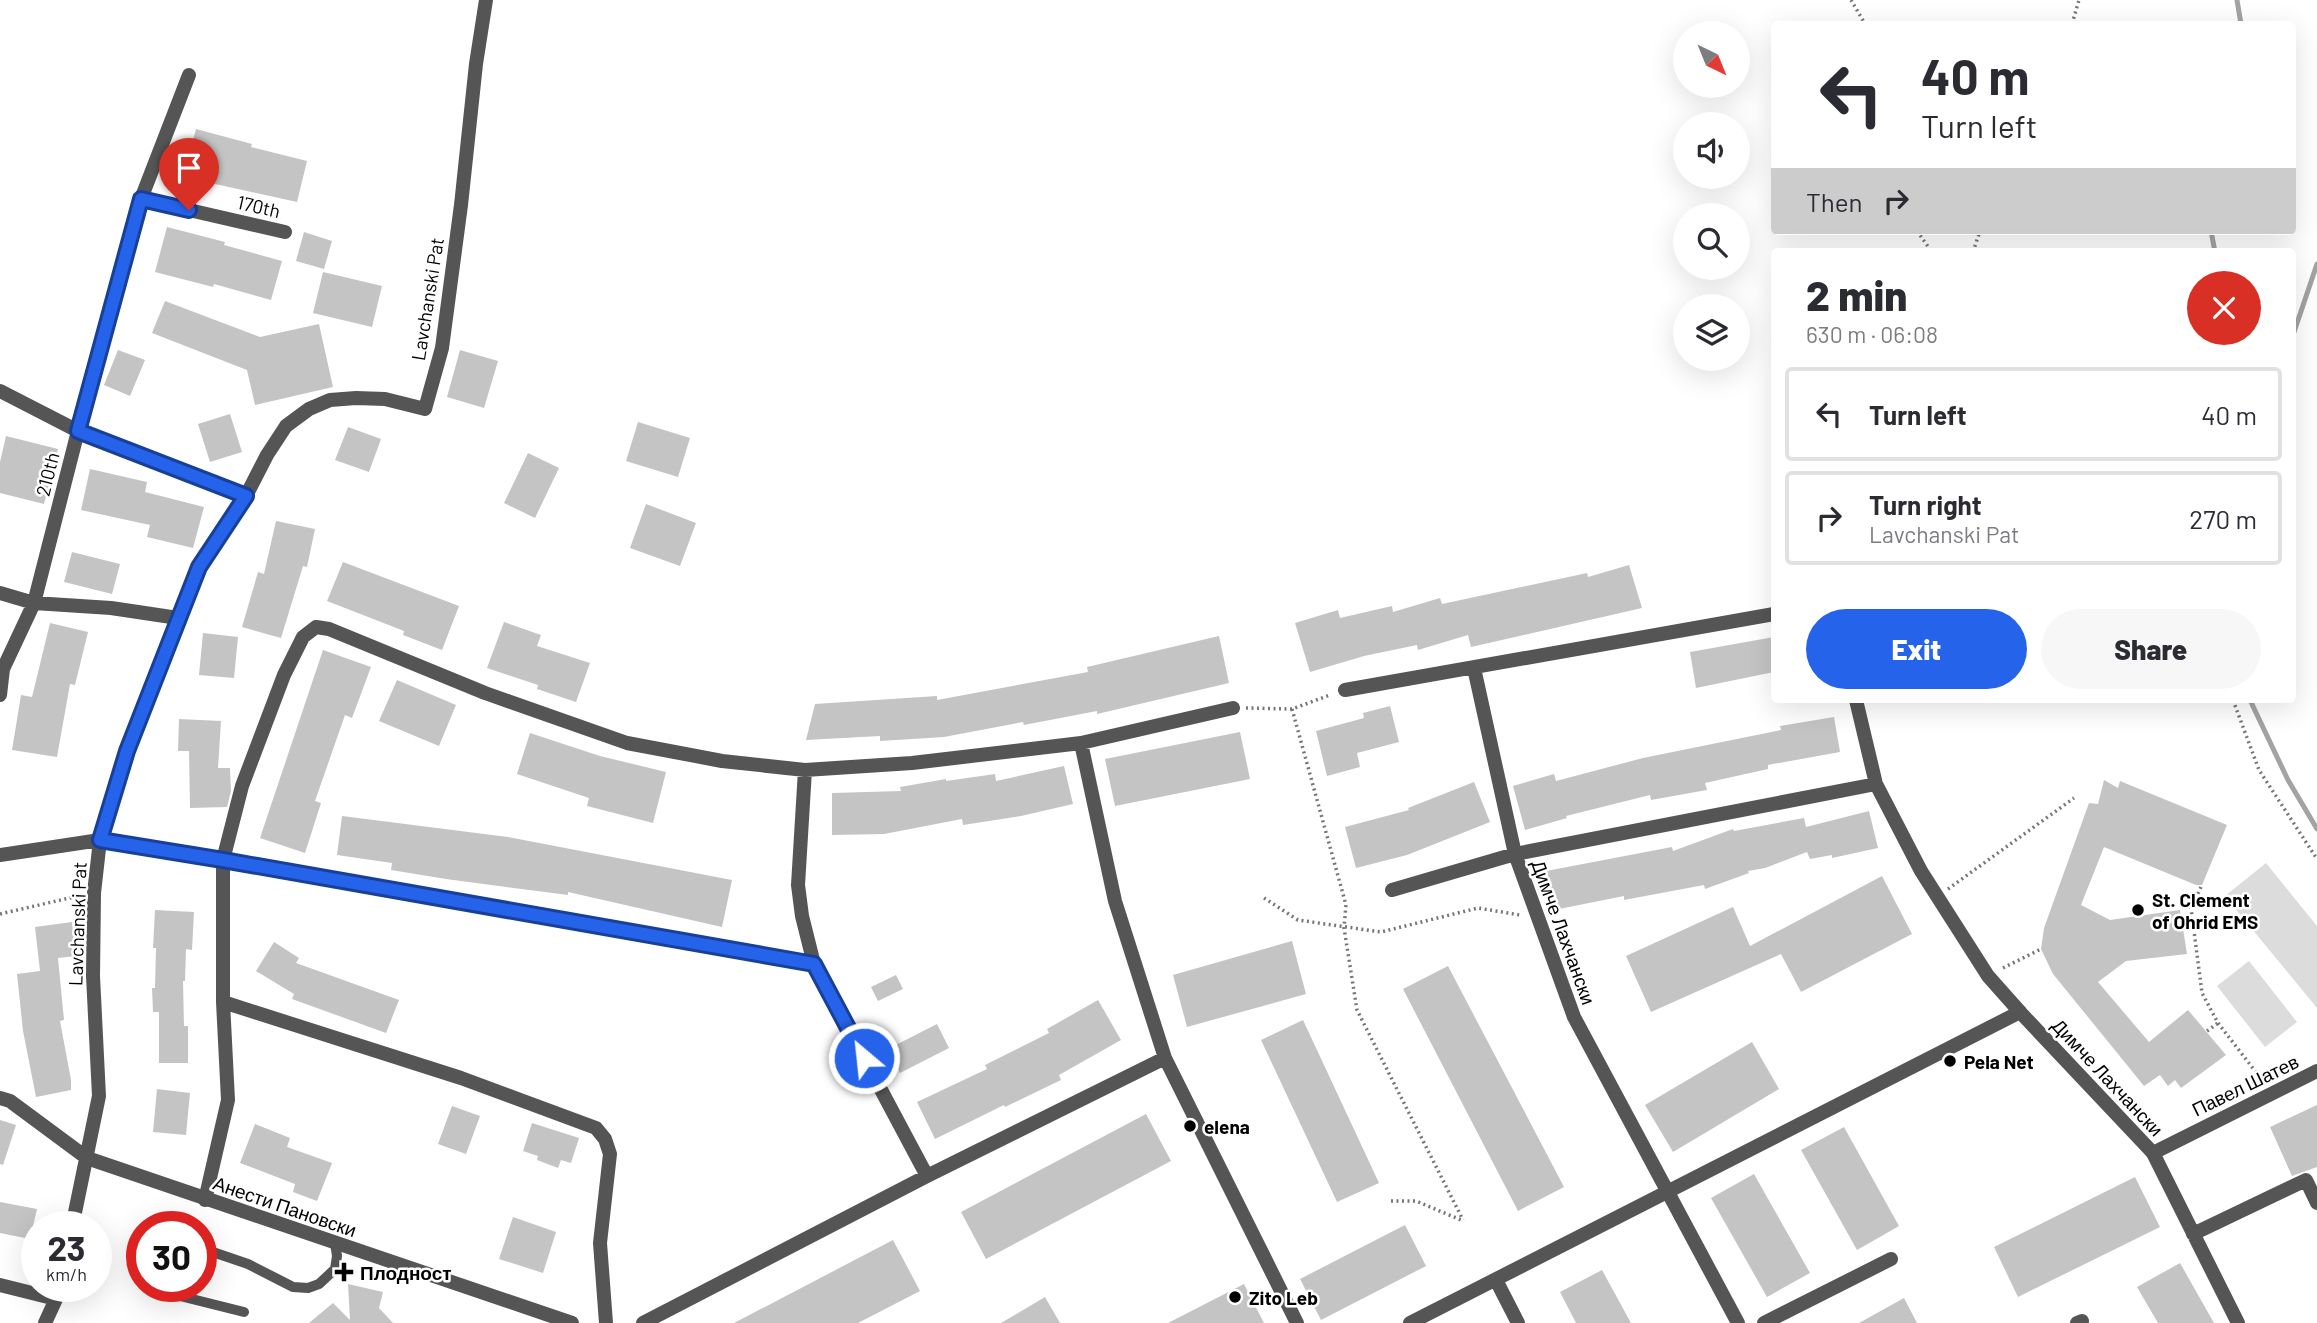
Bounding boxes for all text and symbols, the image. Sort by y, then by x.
north arrow [1673,21,1750,98]
map controls [1673,21,1750,371]
text: 40 m [1921,46,2029,105]
icon: left [1806,49,1897,140]
text: Turn left [1921,106,2038,144]
button: sound [1673,112,1750,189]
pin [159,138,219,210]
icon: arrive [170,149,208,187]
icon: right [1877,182,1915,220]
text: Then [1806,186,1863,217]
street label: 170th [235,190,283,222]
button: search [1673,203,1750,280]
street label: Lavchanski Pat [406,236,448,362]
text: 2 min [1806,269,1907,319]
button: close [2187,271,2261,345]
button: layers [1673,294,1750,371]
text: 630 m · 06:08 [1806,320,1938,348]
icon: left [1810,395,1848,433]
text: Turn left [1869,399,1967,430]
text: 40 m [2201,399,2257,430]
street label: 210th [30,450,64,498]
text: Turn right [1869,489,1982,520]
icon: right [1810,499,1848,537]
text: 270 m [2189,503,2257,534]
text: Lavchanski Pat [1869,520,2019,548]
button: Exit [1806,609,2027,689]
button: Share [2041,609,2261,689]
street label: Димче Лахчански [1527,857,1601,1007]
street label: Lavchanski Pat [63,862,91,986]
place label: St. Clement of Ohrid EMS [2152,888,2258,933]
marker: St. Clement of Ohrid EMS [2130,902,2146,918]
street label: Димче Лахчански [2048,1013,2168,1141]
position arrow [827,1021,901,1095]
street label: Павел Шатев [2188,1049,2302,1121]
place label: Pela Net [1964,1050,2034,1073]
marker: Pela Net [1942,1053,1958,1069]
place label: elena [1204,1115,1250,1138]
marker: elena [1182,1118,1198,1134]
street label: Анести Пановски [210,1171,360,1241]
speed limit sign: 30 [126,1211,217,1302]
text: 23 [47,1226,86,1268]
place label: Плодност [360,1261,452,1284]
marker: Плодност [334,1262,354,1282]
text: km/h [46,1263,87,1285]
place label: Zito Leb [1249,1286,1318,1309]
marker: Zito Leb [1227,1289,1243,1305]

